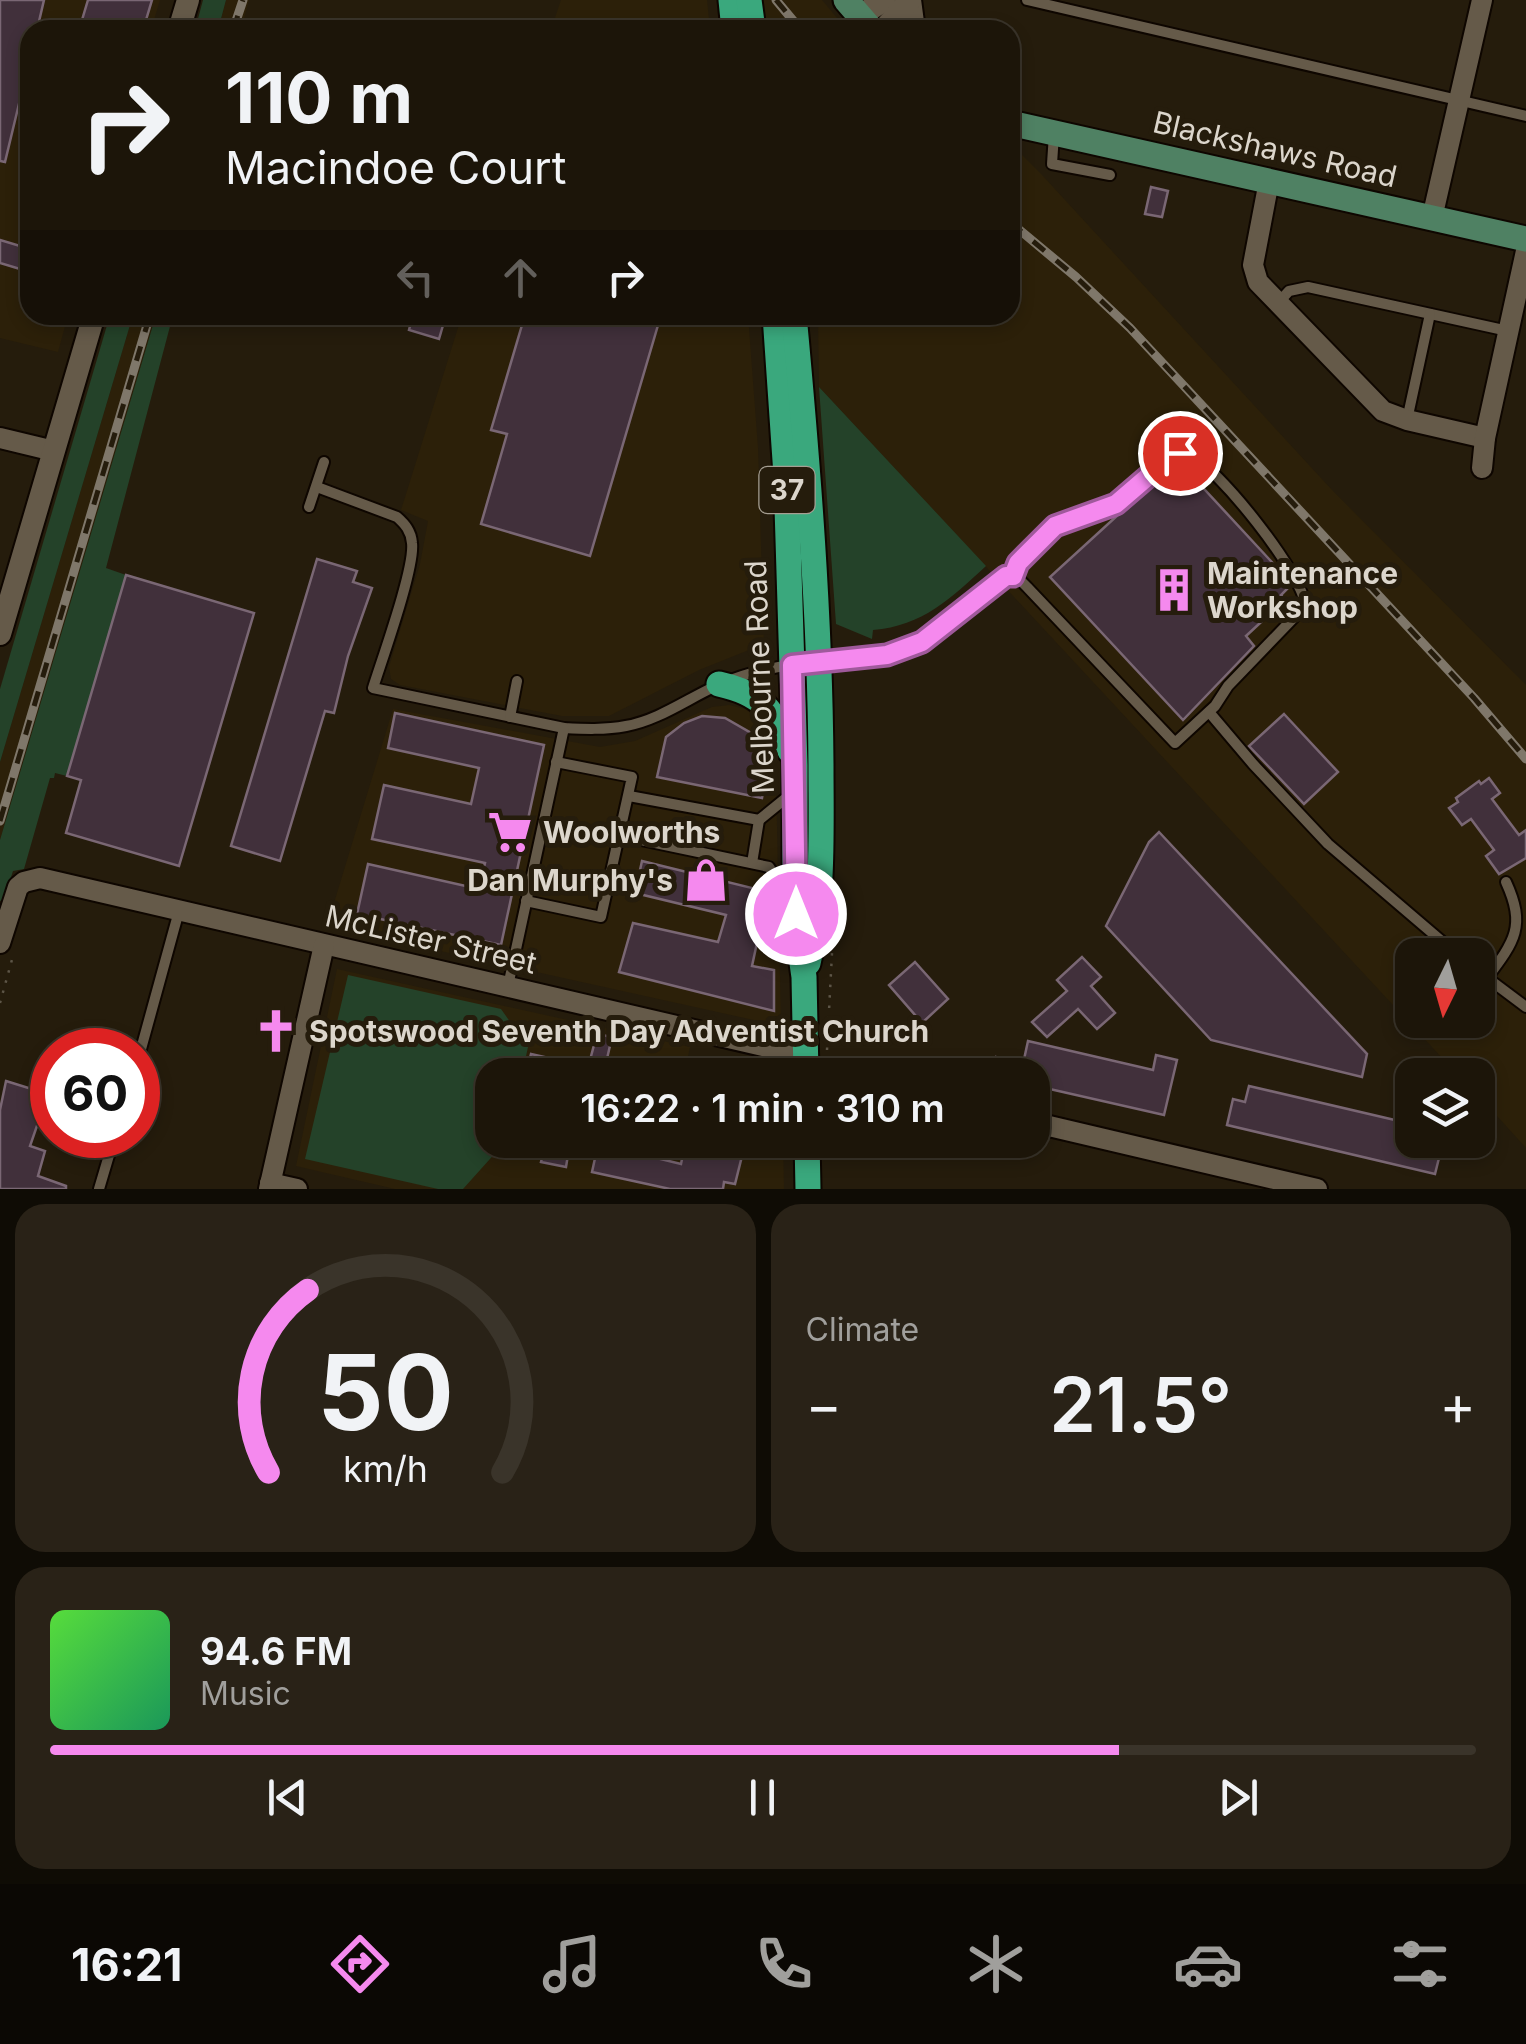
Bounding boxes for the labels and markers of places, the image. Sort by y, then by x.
pin [1138,411,1223,496]
place label: Maintenance Workshop [1207,555,1398,625]
building icon: Maintenance Workshop [1150,566,1198,614]
supermarket icon: Woolworths [486,808,534,856]
place label: Woolworths [543,814,720,850]
shop icon: Dan Murphy's [682,856,730,904]
place label: Dan Murphy's [467,862,673,898]
church icon: Spotswood Seventh Day Adventist Church [252,1007,300,1055]
place label: Spotswood Seventh Day Adventist Church [309,1013,929,1049]

